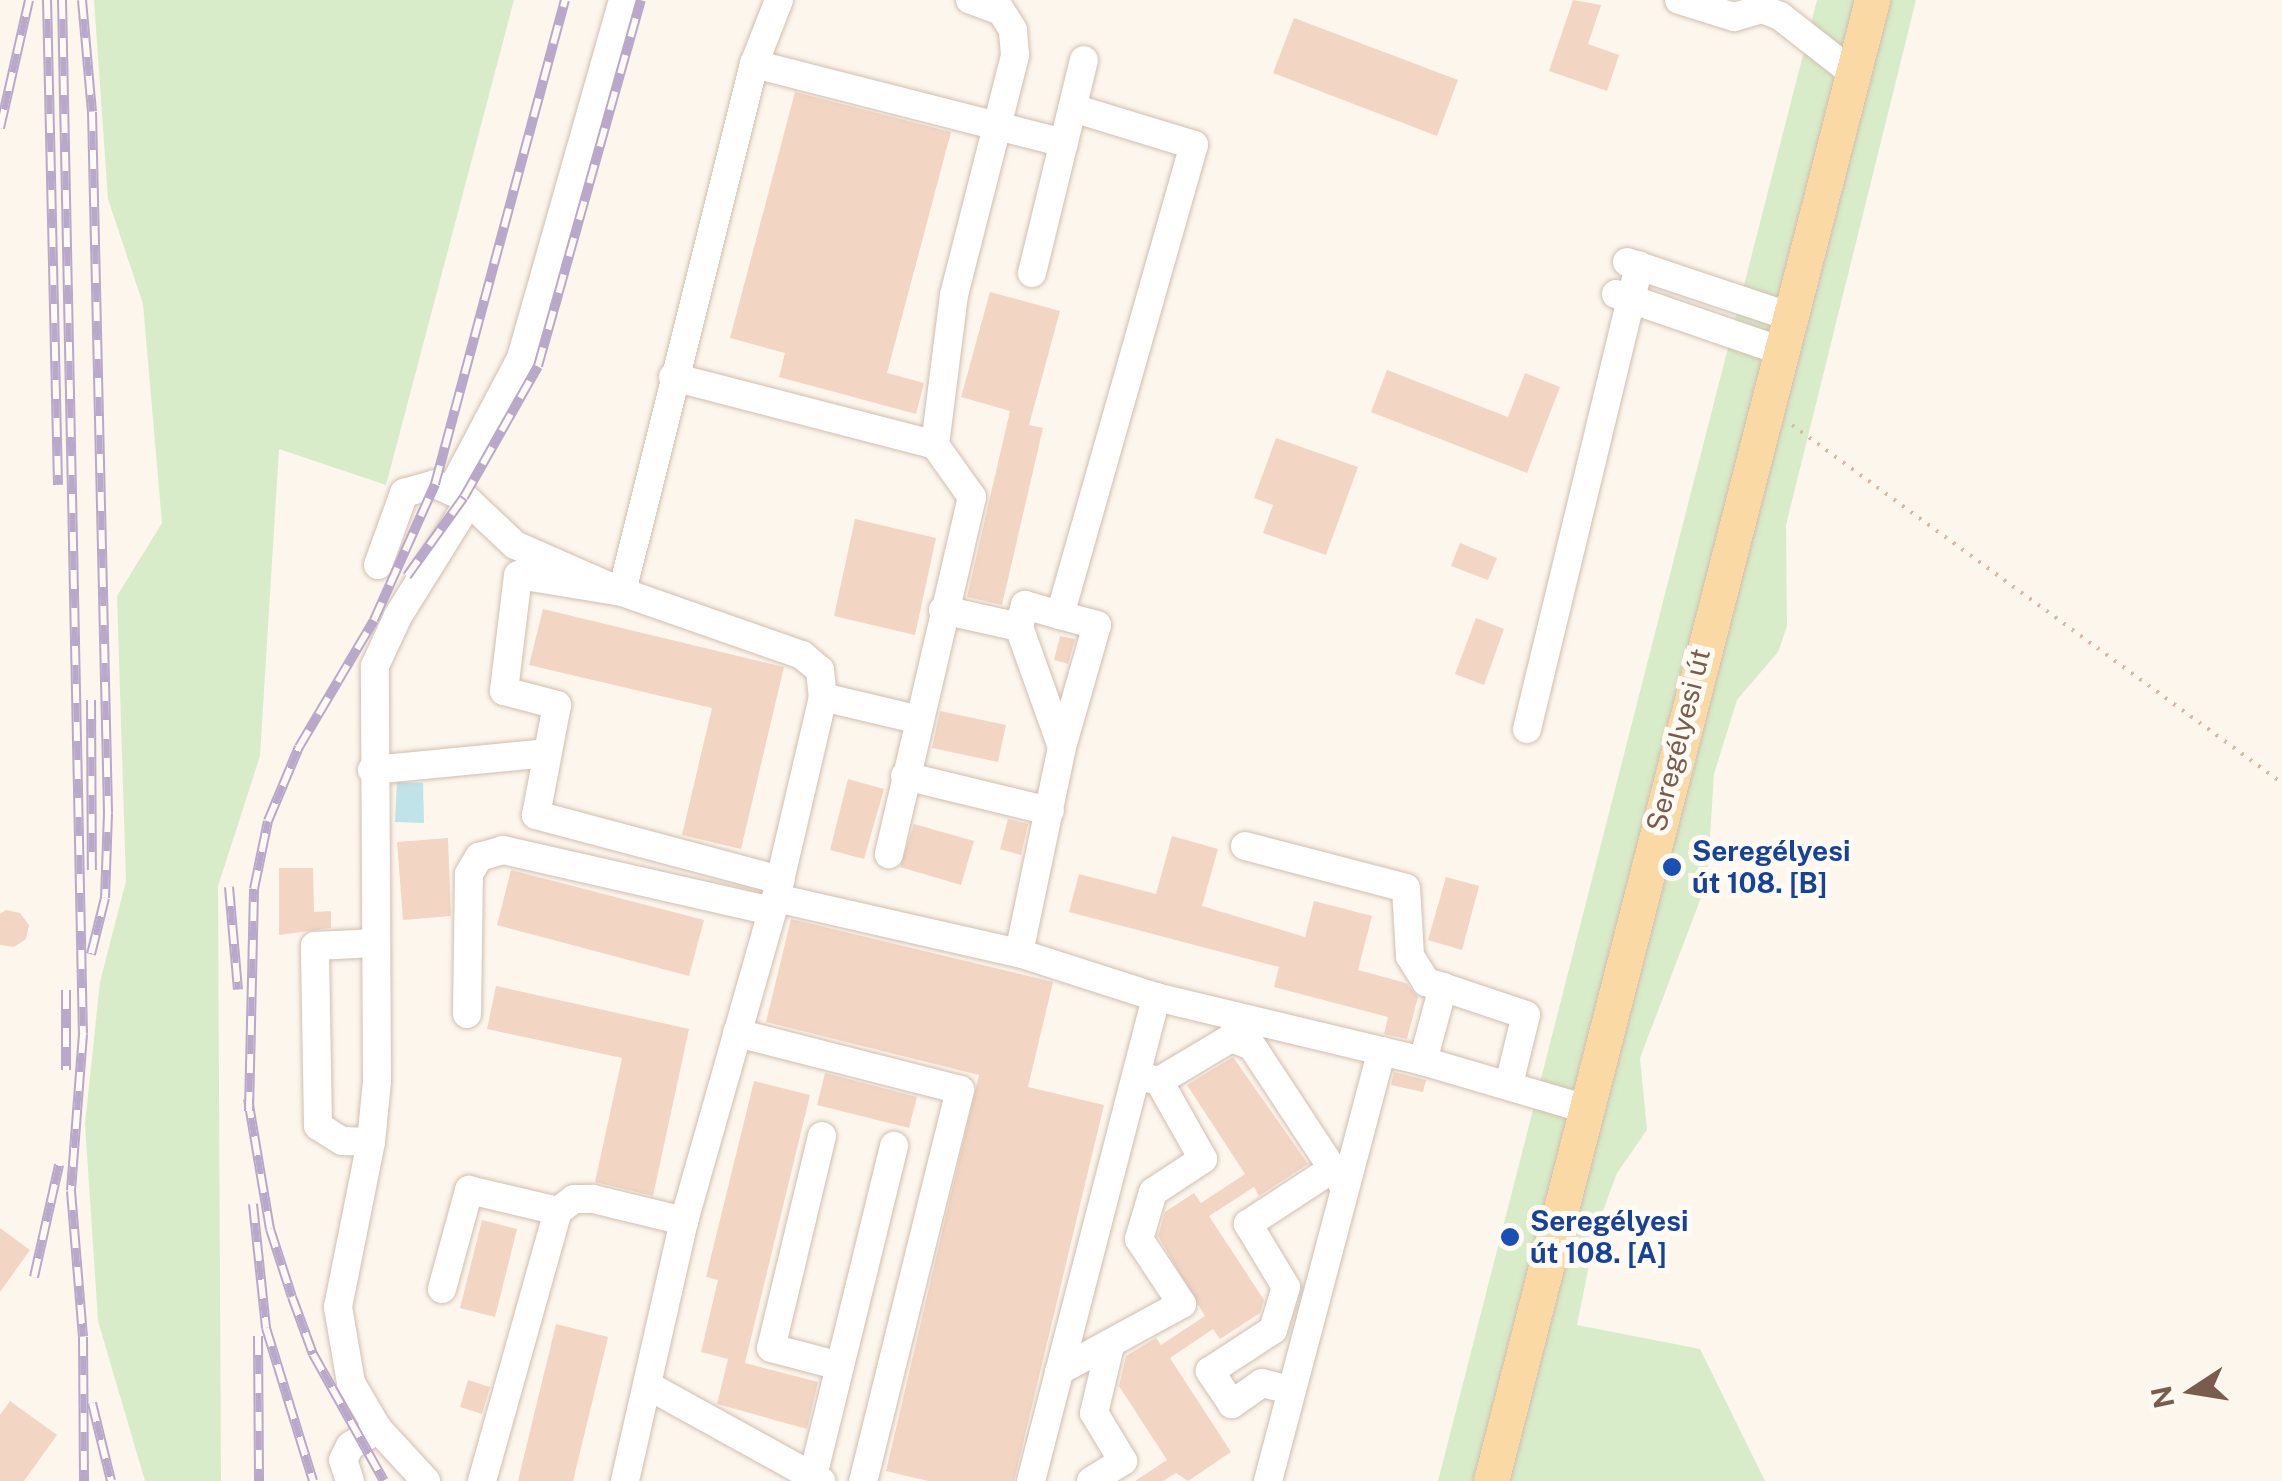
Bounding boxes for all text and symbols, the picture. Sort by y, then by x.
street label: Seregélyesi út [1639,645,1717,835]
place label: Seregélyesi út 108. [B] [1692,834,1850,900]
marker: Seregélyesi út 108. [B] [1661,856,1683,878]
place label: Seregélyesi út 108. [A] [1530,1204,1688,1270]
marker: Seregélyesi út 108. [A] [1499,1226,1521,1248]
north arrow [2142,1341,2242,1441]
text: N [2144,1383,2181,1411]

